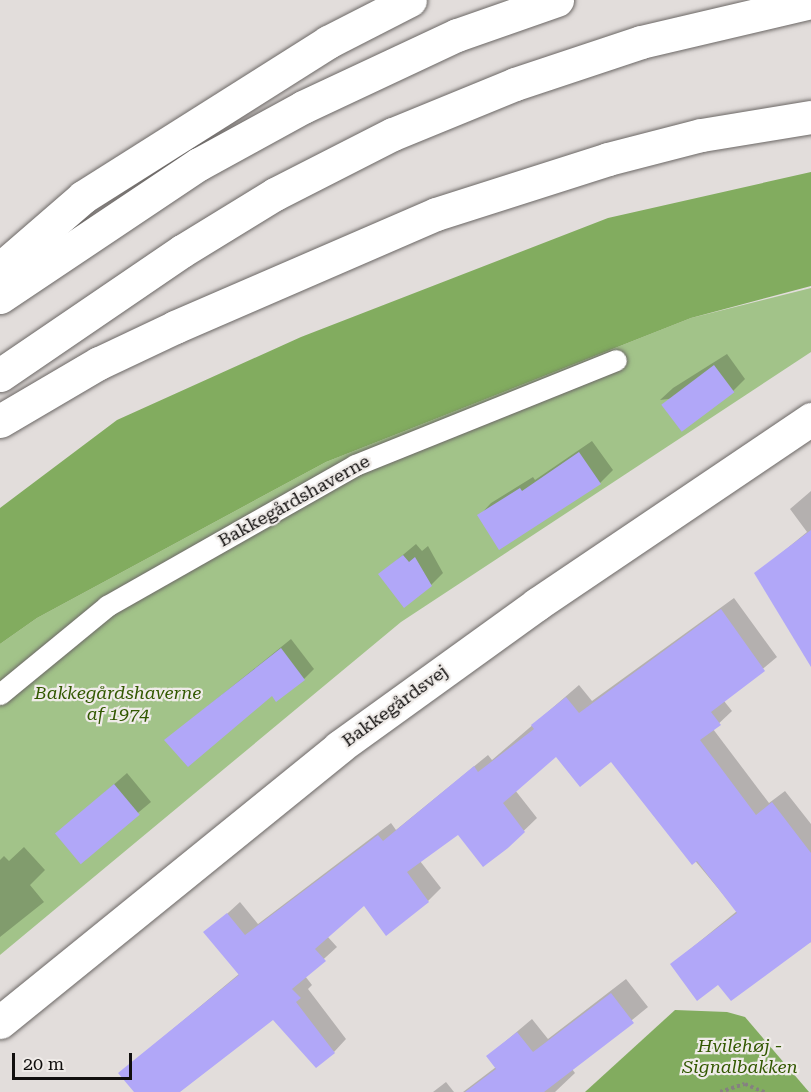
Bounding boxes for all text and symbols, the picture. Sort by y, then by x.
street label: Bakkegårdshaverne [214,450,374,552]
street label: Bakkegårdsvej [338,660,452,752]
park label: Bakkegårdshaverne af 1974 [35,683,201,726]
park label: Hvilehøj - Signalbakken [682,1036,798,1078]
scale bar [15,1041,135,1079]
text: 20 m [23,1053,64,1074]

